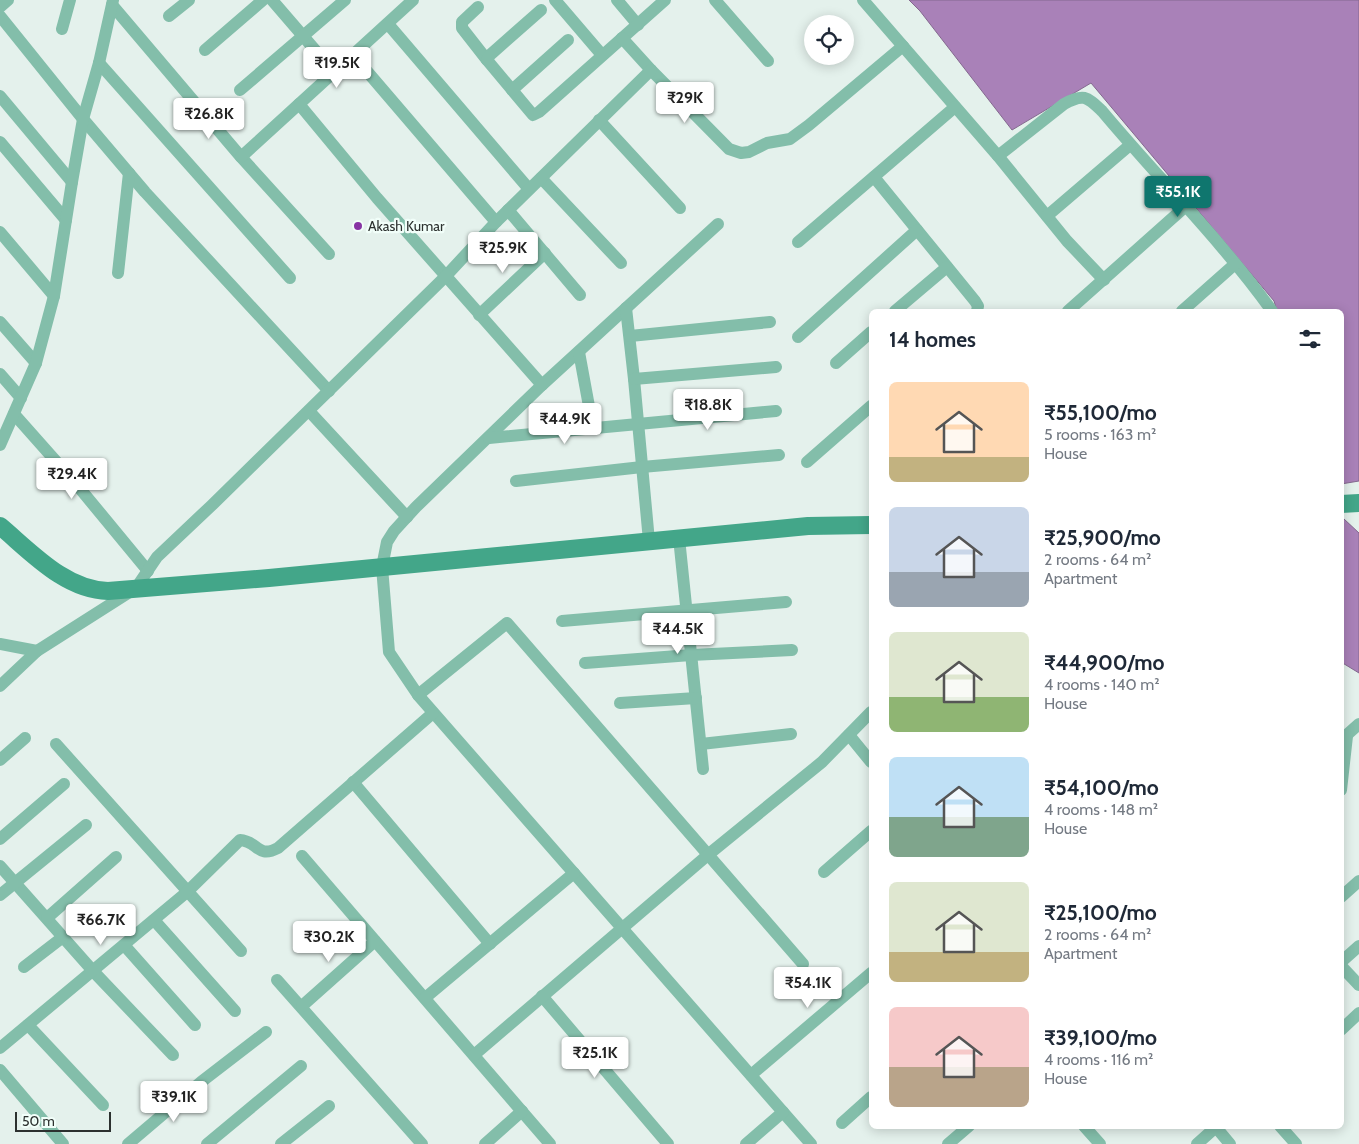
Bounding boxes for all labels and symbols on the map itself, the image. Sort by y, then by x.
pin: ₹19.5K [296,46,378,89]
pin: ₹29K [655,82,715,124]
pin: ₹26.8K [168,98,250,140]
pin: ₹55.1K [1137,176,1219,218]
place label: Akash Kumar [368,217,445,235]
marker: Akash Kumar [352,220,364,232]
pin: ₹25.9K [462,232,544,274]
pin: ₹18.8K [667,388,749,431]
pin: ₹44.9K [524,402,606,445]
pin: ₹29.4K [31,458,113,500]
pin: ₹44.5K [637,612,719,655]
pin: ₹66.7K [60,904,142,946]
pin: ₹30.2K [288,920,370,963]
pin: ₹54.1K [767,966,849,1009]
pin: ₹25.1K [554,1036,636,1079]
pin: ₹39.1K [133,1080,215,1123]
scale bar [15,1109,111,1132]

